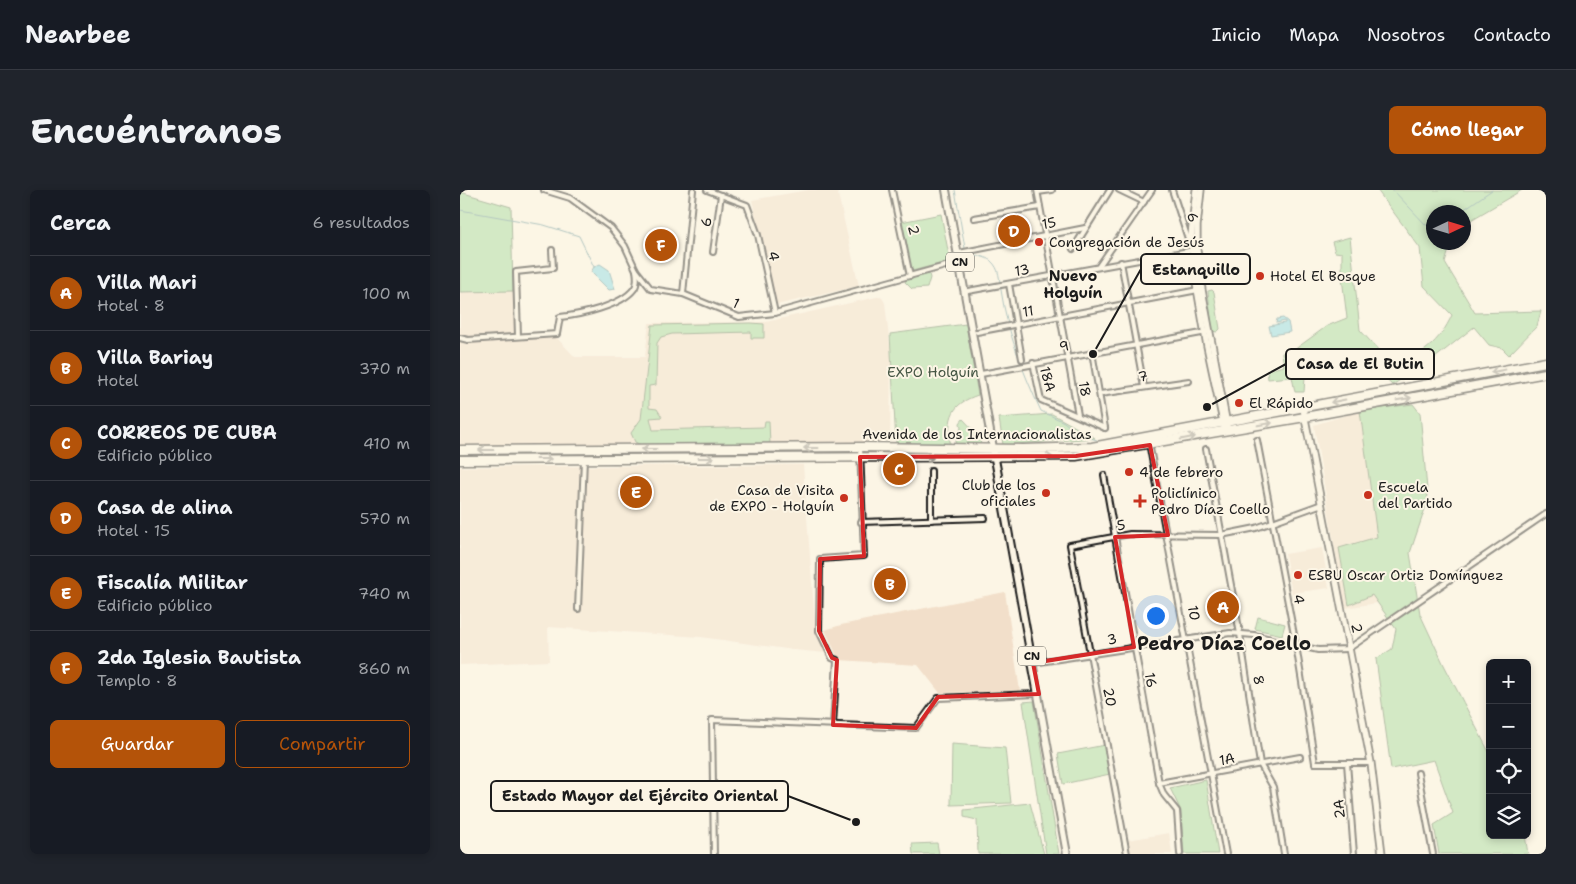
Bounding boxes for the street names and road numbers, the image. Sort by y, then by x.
street label: 6 [1183,210,1203,224]
street label: 15 [1040,213,1058,233]
street label: 6 [696,216,716,228]
street label: 2 [904,223,924,237]
street label: 4 [764,249,784,263]
road number: CN [946,252,974,272]
street label: 13 [1013,260,1031,280]
street label: 1 [730,294,742,312]
street label: 11 [1021,301,1035,321]
street label: 9 [1058,336,1070,356]
street label: 18A [1036,364,1060,394]
street label: 7 [1137,366,1149,386]
street label: 18 [1075,380,1095,398]
street label: Avenida de los Internacionalistas [862,425,1092,443]
street label: 5 [1115,515,1127,535]
street label: 4 [1289,592,1309,606]
street label: 10 [1184,604,1204,622]
street label: 2 [1347,621,1367,635]
street label: 3 [1106,629,1118,649]
road number: CN [1018,646,1046,666]
street label: 16 [1141,671,1161,689]
street label: 8 [1249,674,1269,686]
street label: 20 [1099,686,1121,708]
street label: 1A [1218,749,1236,769]
street label: 2A [1329,799,1349,819]

